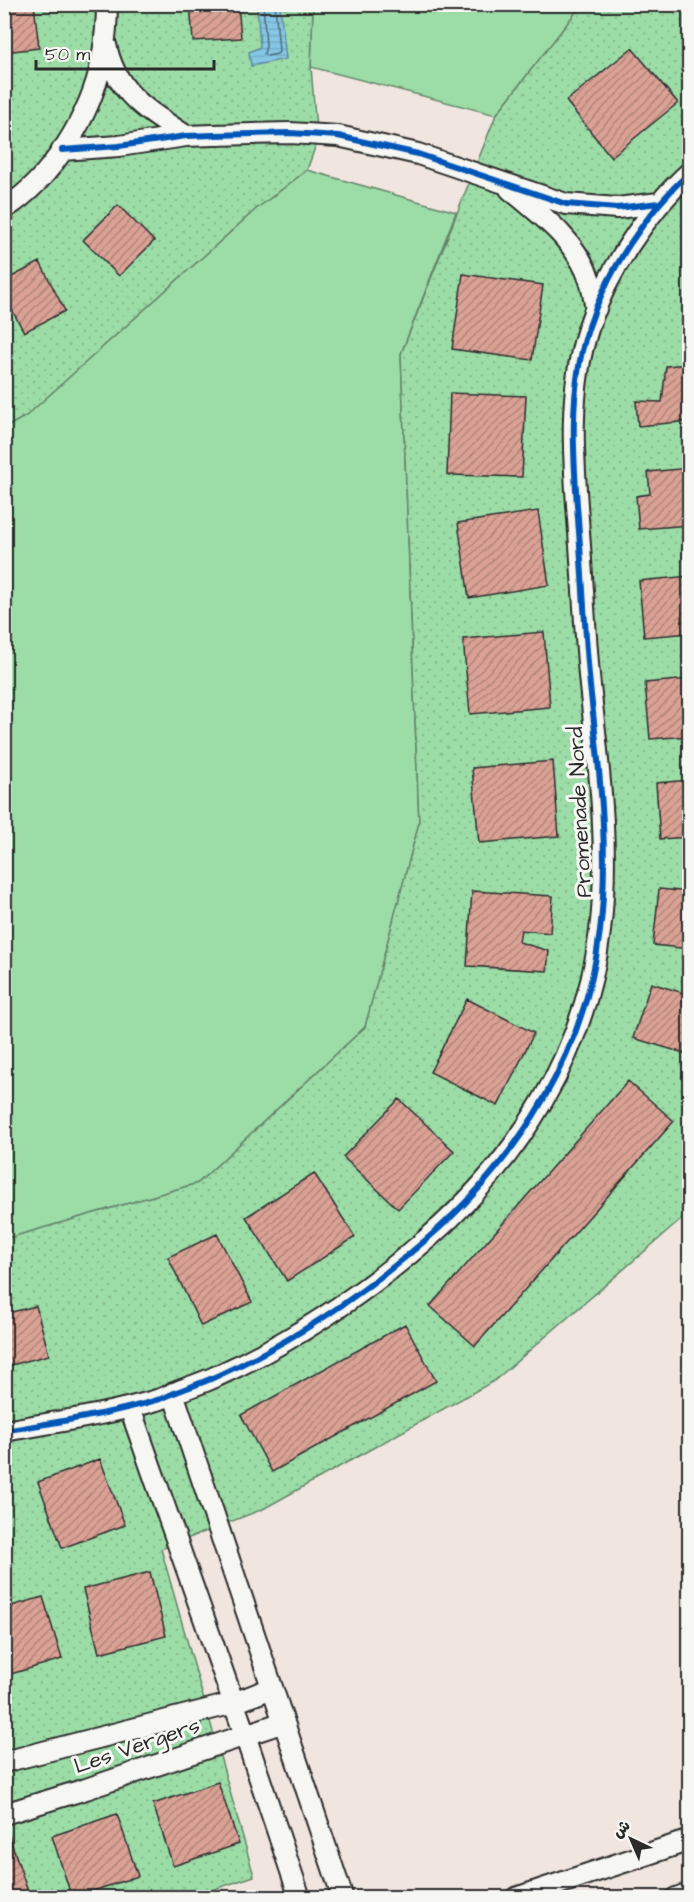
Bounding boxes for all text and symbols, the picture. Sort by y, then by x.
scale bar [36,33,214,71]
text: 50 m [45,42,90,67]
street label: Promenade Nord [560,726,600,898]
street label: Les Vergers [70,1710,204,1783]
north arrow [601,1809,661,1869]
text: ش [607,1815,635,1843]

